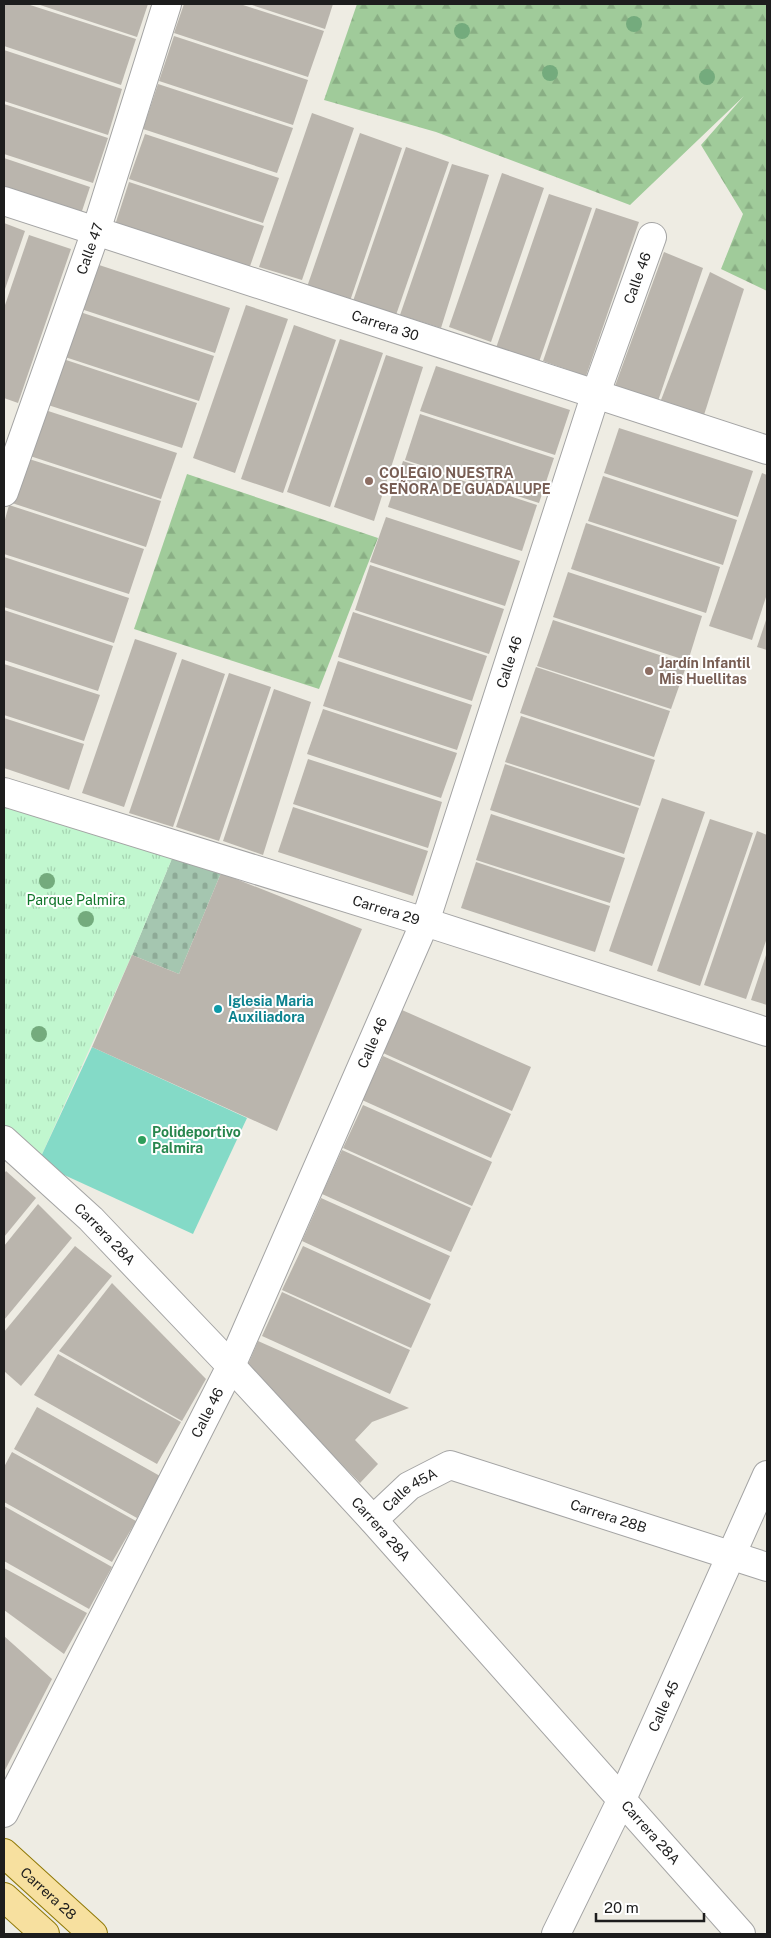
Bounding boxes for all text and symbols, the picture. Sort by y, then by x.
street label: Calle 47 [73,221,106,277]
street label: Calle 46 [621,250,654,306]
street label: Carrera 30 [350,307,421,344]
place label: COLEGIO NUESTRA SEÑORA DE GUADALUPE [379,465,551,497]
marker: COLEGIO NUESTRA SEÑORA DE GUADALUPE [363,475,375,487]
street label: Calle 46 [493,634,525,690]
place label: Jardín Infantil Mis Huellitas [659,655,751,687]
marker: Jardín Infantil Mis Huellitas [643,665,655,677]
park label: Parque Palmira [27,892,125,908]
street label: Carrera 29 [351,892,422,928]
place label: Iglesia Maria Auxiliadora [228,993,314,1025]
marker: Iglesia Maria Auxiliadora [212,1003,224,1015]
street label: Calle 46 [354,1015,390,1071]
place label: Polideportivo Palmira [152,1124,241,1156]
marker: Polideportivo Palmira [136,1134,148,1146]
street label: Carrera 28A [71,1200,138,1268]
street label: Calle 46 [188,1385,227,1440]
street label: Calle 45A [379,1465,440,1515]
street label: Carrera 28A [348,1494,414,1564]
street label: Carrera 28B [568,1496,649,1536]
street label: Calle 45 [645,1678,682,1734]
street label: Carrera 28A [618,1797,683,1868]
street label: Carrera 28 [17,1864,80,1923]
scale bar [596,1890,704,1922]
text: 20 m [604,1899,639,1916]

